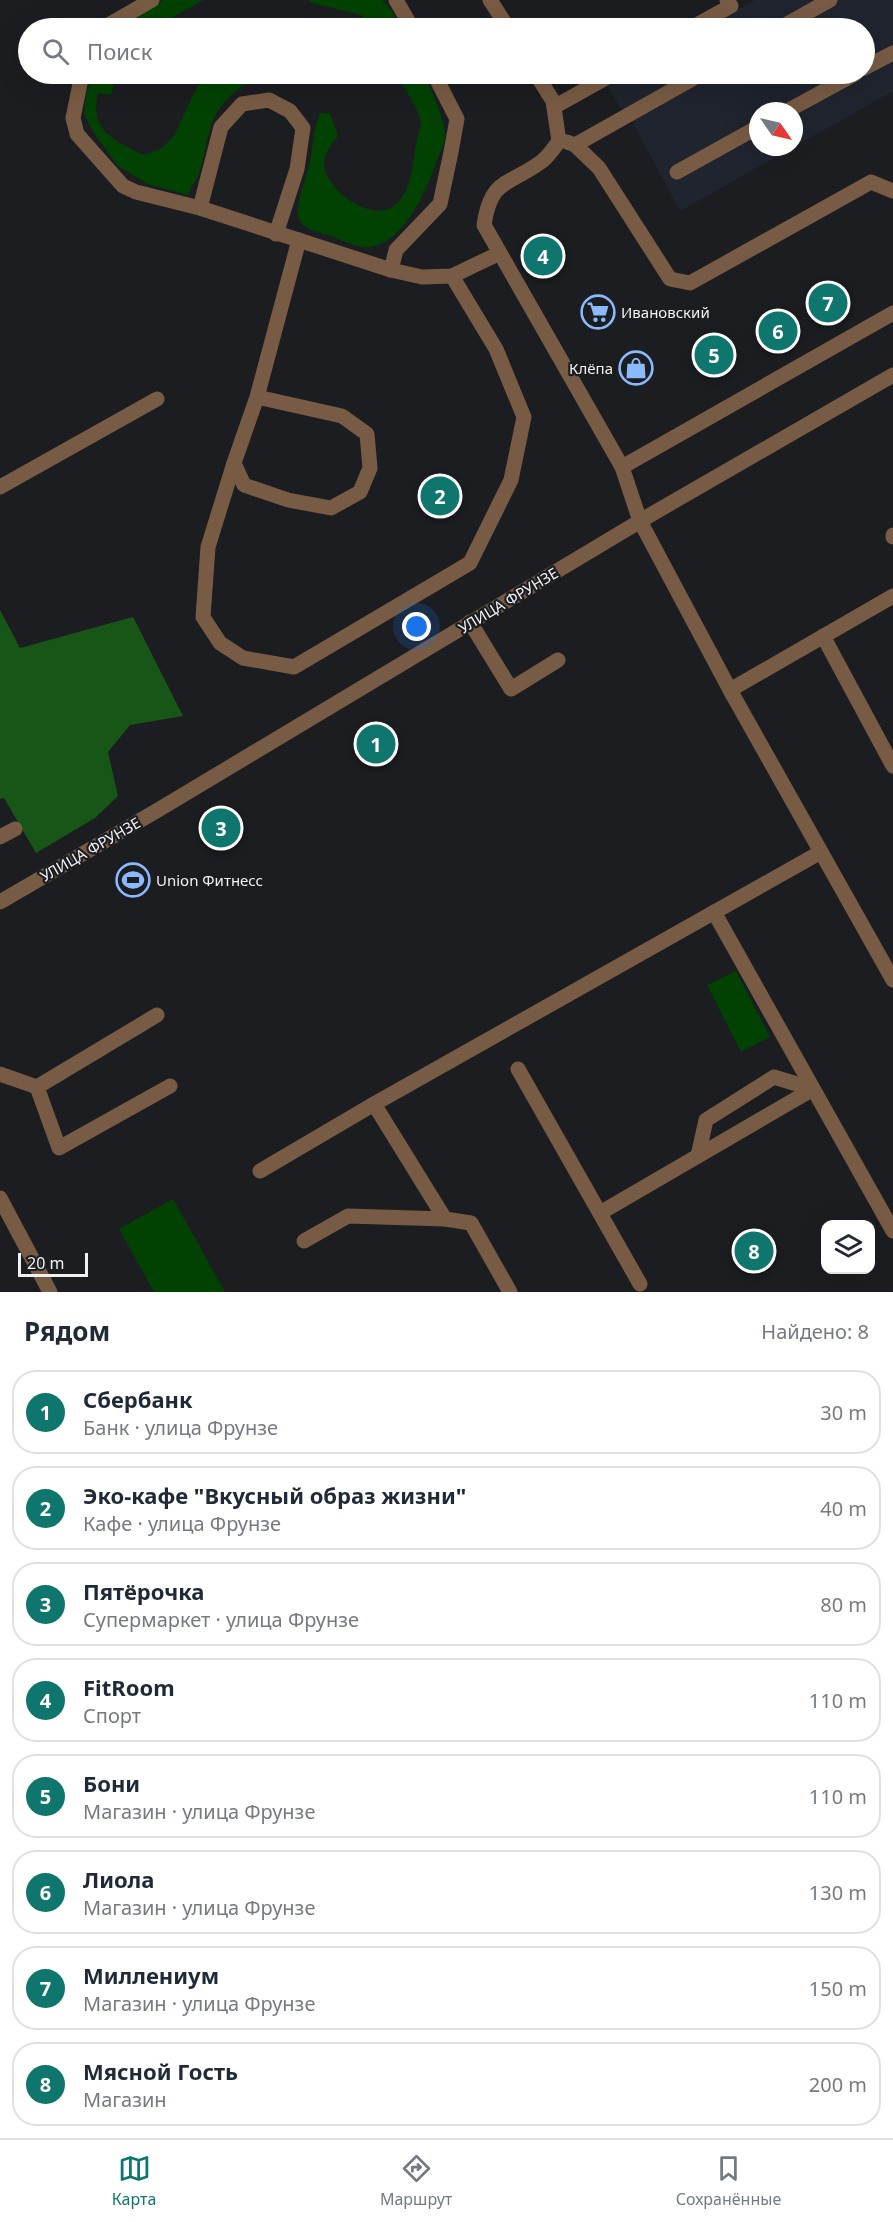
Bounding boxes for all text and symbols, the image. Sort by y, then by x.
search box [18,18,875,84]
icon: search [39,35,72,68]
text: Поиск [87,36,152,66]
north arrow [749,102,803,156]
pin: 4 [524,234,562,278]
pin: 7 [808,280,848,326]
supermarket icon: Ивановский [580,294,616,330]
place label: Ивановский [621,302,710,322]
pin: 6 [758,308,798,354]
pin: 5 [694,332,734,378]
shop icon: Клёпа [618,350,654,386]
place label: Клёпа [569,358,613,378]
pin: 2 [420,474,460,518]
street label: УЛИЦА ФРУНЗЕ [455,562,561,638]
your location [402,612,431,641]
pin: 1 [356,722,395,766]
pin: 3 [202,806,240,850]
street label: УЛИЦА ФРУНЗЕ [36,812,144,886]
sports icon: Union Фитнесс [115,862,151,898]
place label: Union Фитнесс [156,870,263,890]
map controls [821,1220,875,1274]
button: layers [821,1220,875,1274]
pin: 8 [734,1228,774,1274]
scale bar [18,1250,88,1278]
text: 20 m [27,1252,64,1274]
text: Рядом [24,1313,110,1349]
text: Найдено: 8 [761,1318,869,1345]
text: Сбербанк [83,1384,193,1414]
text: 1 [40,1399,51,1426]
text: 30 m [820,1399,867,1426]
text: Банк · улица Фрунзе [83,1414,278,1441]
text: Эко-кафе "Вкусный образ жизни" [83,1480,466,1510]
text: 2 [40,1495,51,1522]
text: 40 m [820,1495,867,1522]
text: Кафе · улица Фрунзе [83,1510,281,1537]
text: Пятёрочка [83,1576,204,1606]
text: 3 [40,1591,51,1618]
text: 80 m [820,1591,867,1618]
text: Супермаркет · улица Фрунзе [83,1606,359,1633]
text: FitRoom [83,1672,175,1702]
text: 4 [40,1687,51,1714]
text: 110 m [809,1687,867,1714]
text: Спорт [83,1702,141,1729]
text: Бони [83,1768,140,1798]
text: 5 [40,1783,51,1810]
text: 110 m [809,1783,867,1810]
text: Магазин · улица Фрунзе [83,1798,315,1825]
text: Лиола [83,1864,154,1894]
text: 6 [40,1879,51,1906]
text: 130 m [809,1879,867,1906]
text: Магазин · улица Фрунзе [83,1894,315,1921]
text: Миллениум [83,1960,219,1990]
text: 7 [40,1975,51,2002]
text: 150 m [809,1975,867,2002]
text: Магазин · улица Фрунзе [83,1990,315,2017]
text: Мясной Гость [83,2056,238,2086]
text: 8 [40,2071,51,2098]
text: 200 m [809,2071,867,2098]
text: Магазин [83,2086,167,2113]
tab: Карта [112,2152,156,2210]
tab: Маршрут [380,2152,452,2210]
tab: Сохранённые [676,2152,781,2210]

